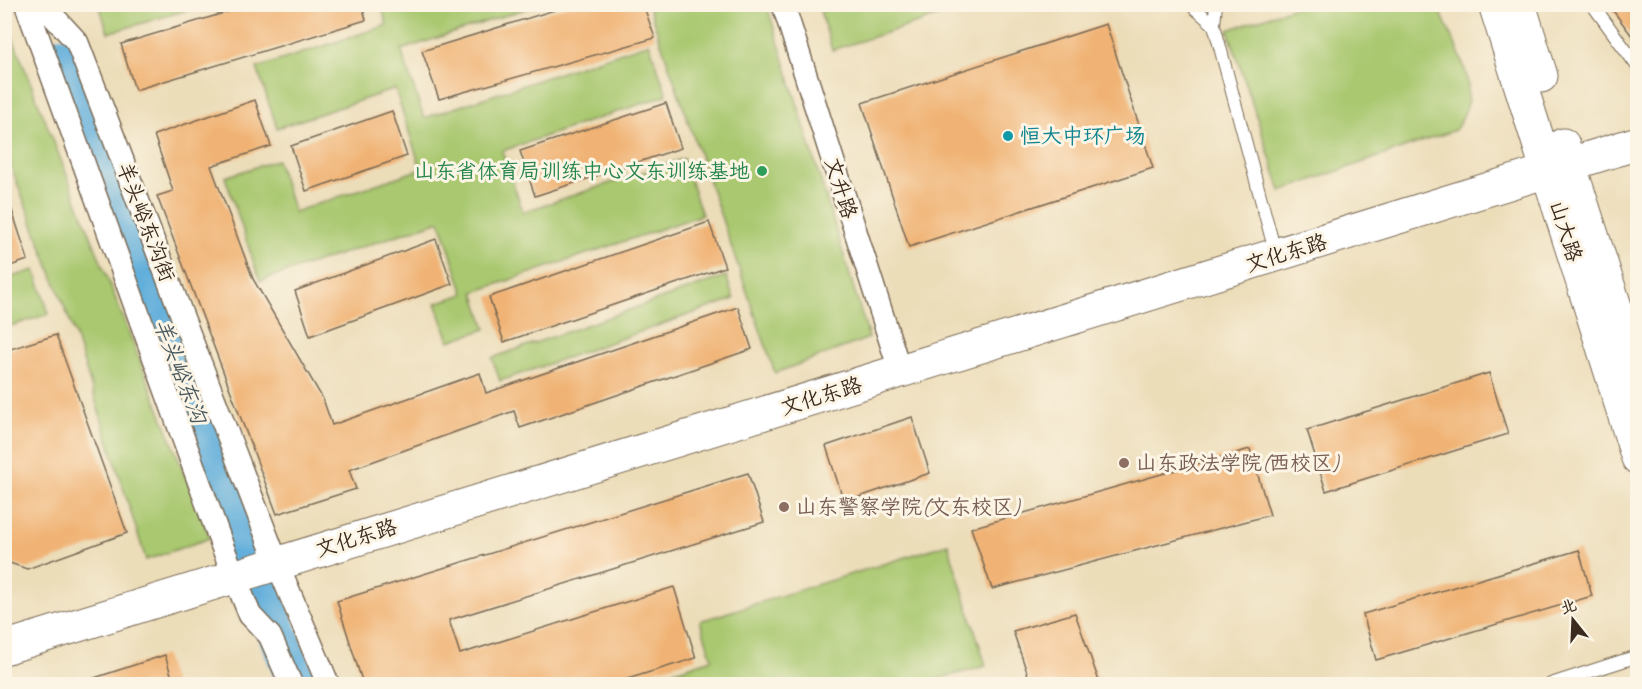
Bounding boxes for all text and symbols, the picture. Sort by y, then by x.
place label: 恒大中环广场 [1020,123,1146,149]
marker: 恒大中环广场 [1001,129,1015,143]
street label: 文升路 [819,154,863,222]
place label: 山东省体育局训练中心文东训练基地 [414,158,750,184]
street label: 羊头峪东沟街 [111,159,181,285]
marker: 山东省体育局训练中心文东训练基地 [755,164,769,178]
street label: 山大路 [1544,197,1588,265]
street label: 文化东路 [1242,228,1330,278]
water label: 羊头峪东沟 [147,315,213,429]
street label: 文化东路 [777,371,865,421]
place label: 山东政法学院(西校区) [1136,450,1340,476]
marker: 山东政法学院(西校区) [1117,456,1131,470]
place label: 山东警察学院(文东校区) [796,494,1021,520]
marker: 山东警察学院(文东校区) [777,500,791,514]
street label: 文化东路 [312,513,400,563]
north arrow [1543,590,1603,650]
text: 北 [1558,595,1579,619]

